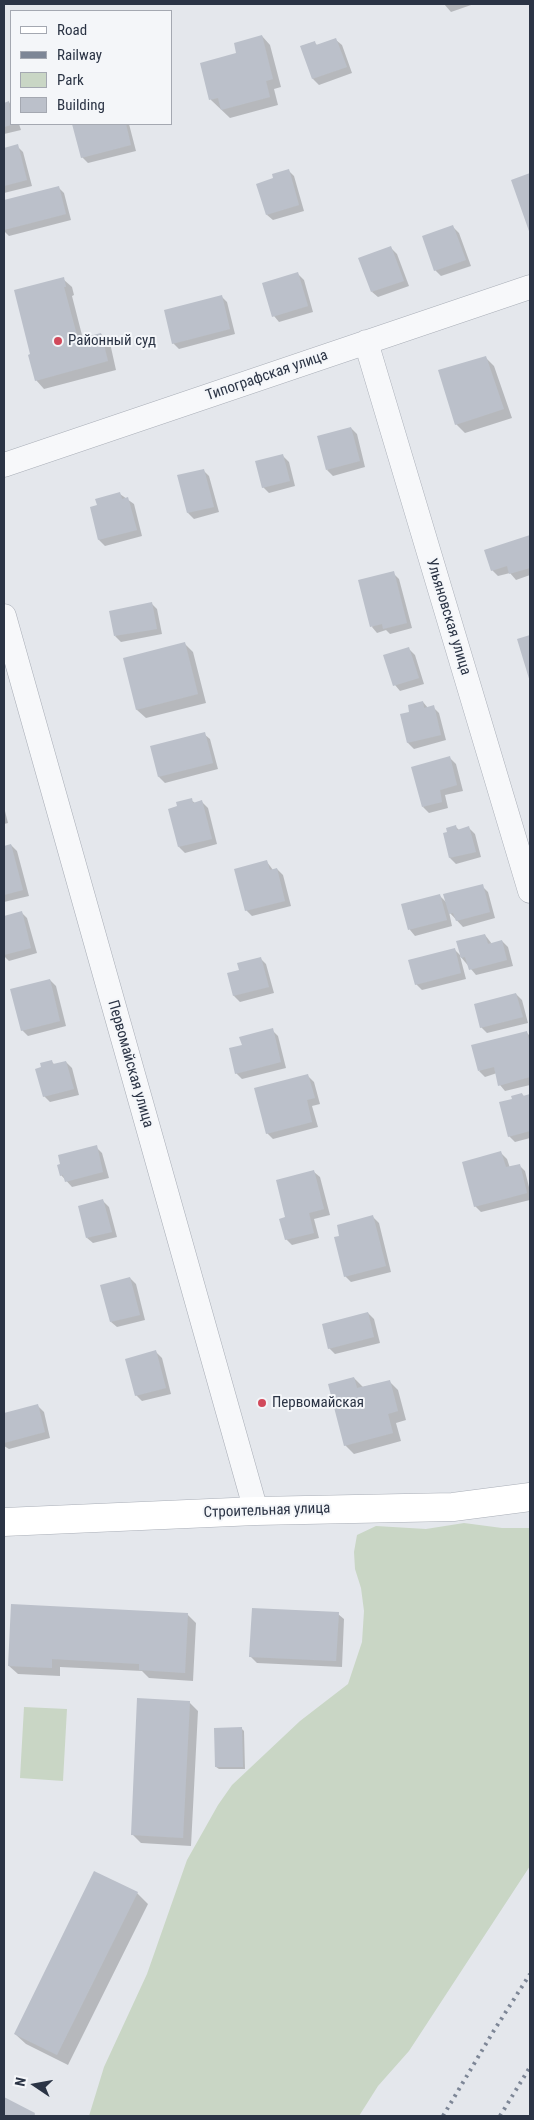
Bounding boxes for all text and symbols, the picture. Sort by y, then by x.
legend [10,10,172,125]
text: Road [57,21,87,39]
text: Railway [57,46,102,64]
text: Park [57,71,84,89]
text: Building [57,96,105,114]
place label: Районный суд [68,332,156,350]
marker: Районный суд [52,335,64,347]
street label: Типографская улица [204,347,330,405]
street label: Ульяновская улица [422,557,474,677]
street label: Первомайская улица [103,998,157,1130]
place label: Первомайская [272,1394,364,1412]
marker: Первомайская [256,1397,268,1409]
street label: Строительная улица [203,1500,331,1522]
north arrow [10,2060,60,2110]
text: N [12,2076,29,2088]

